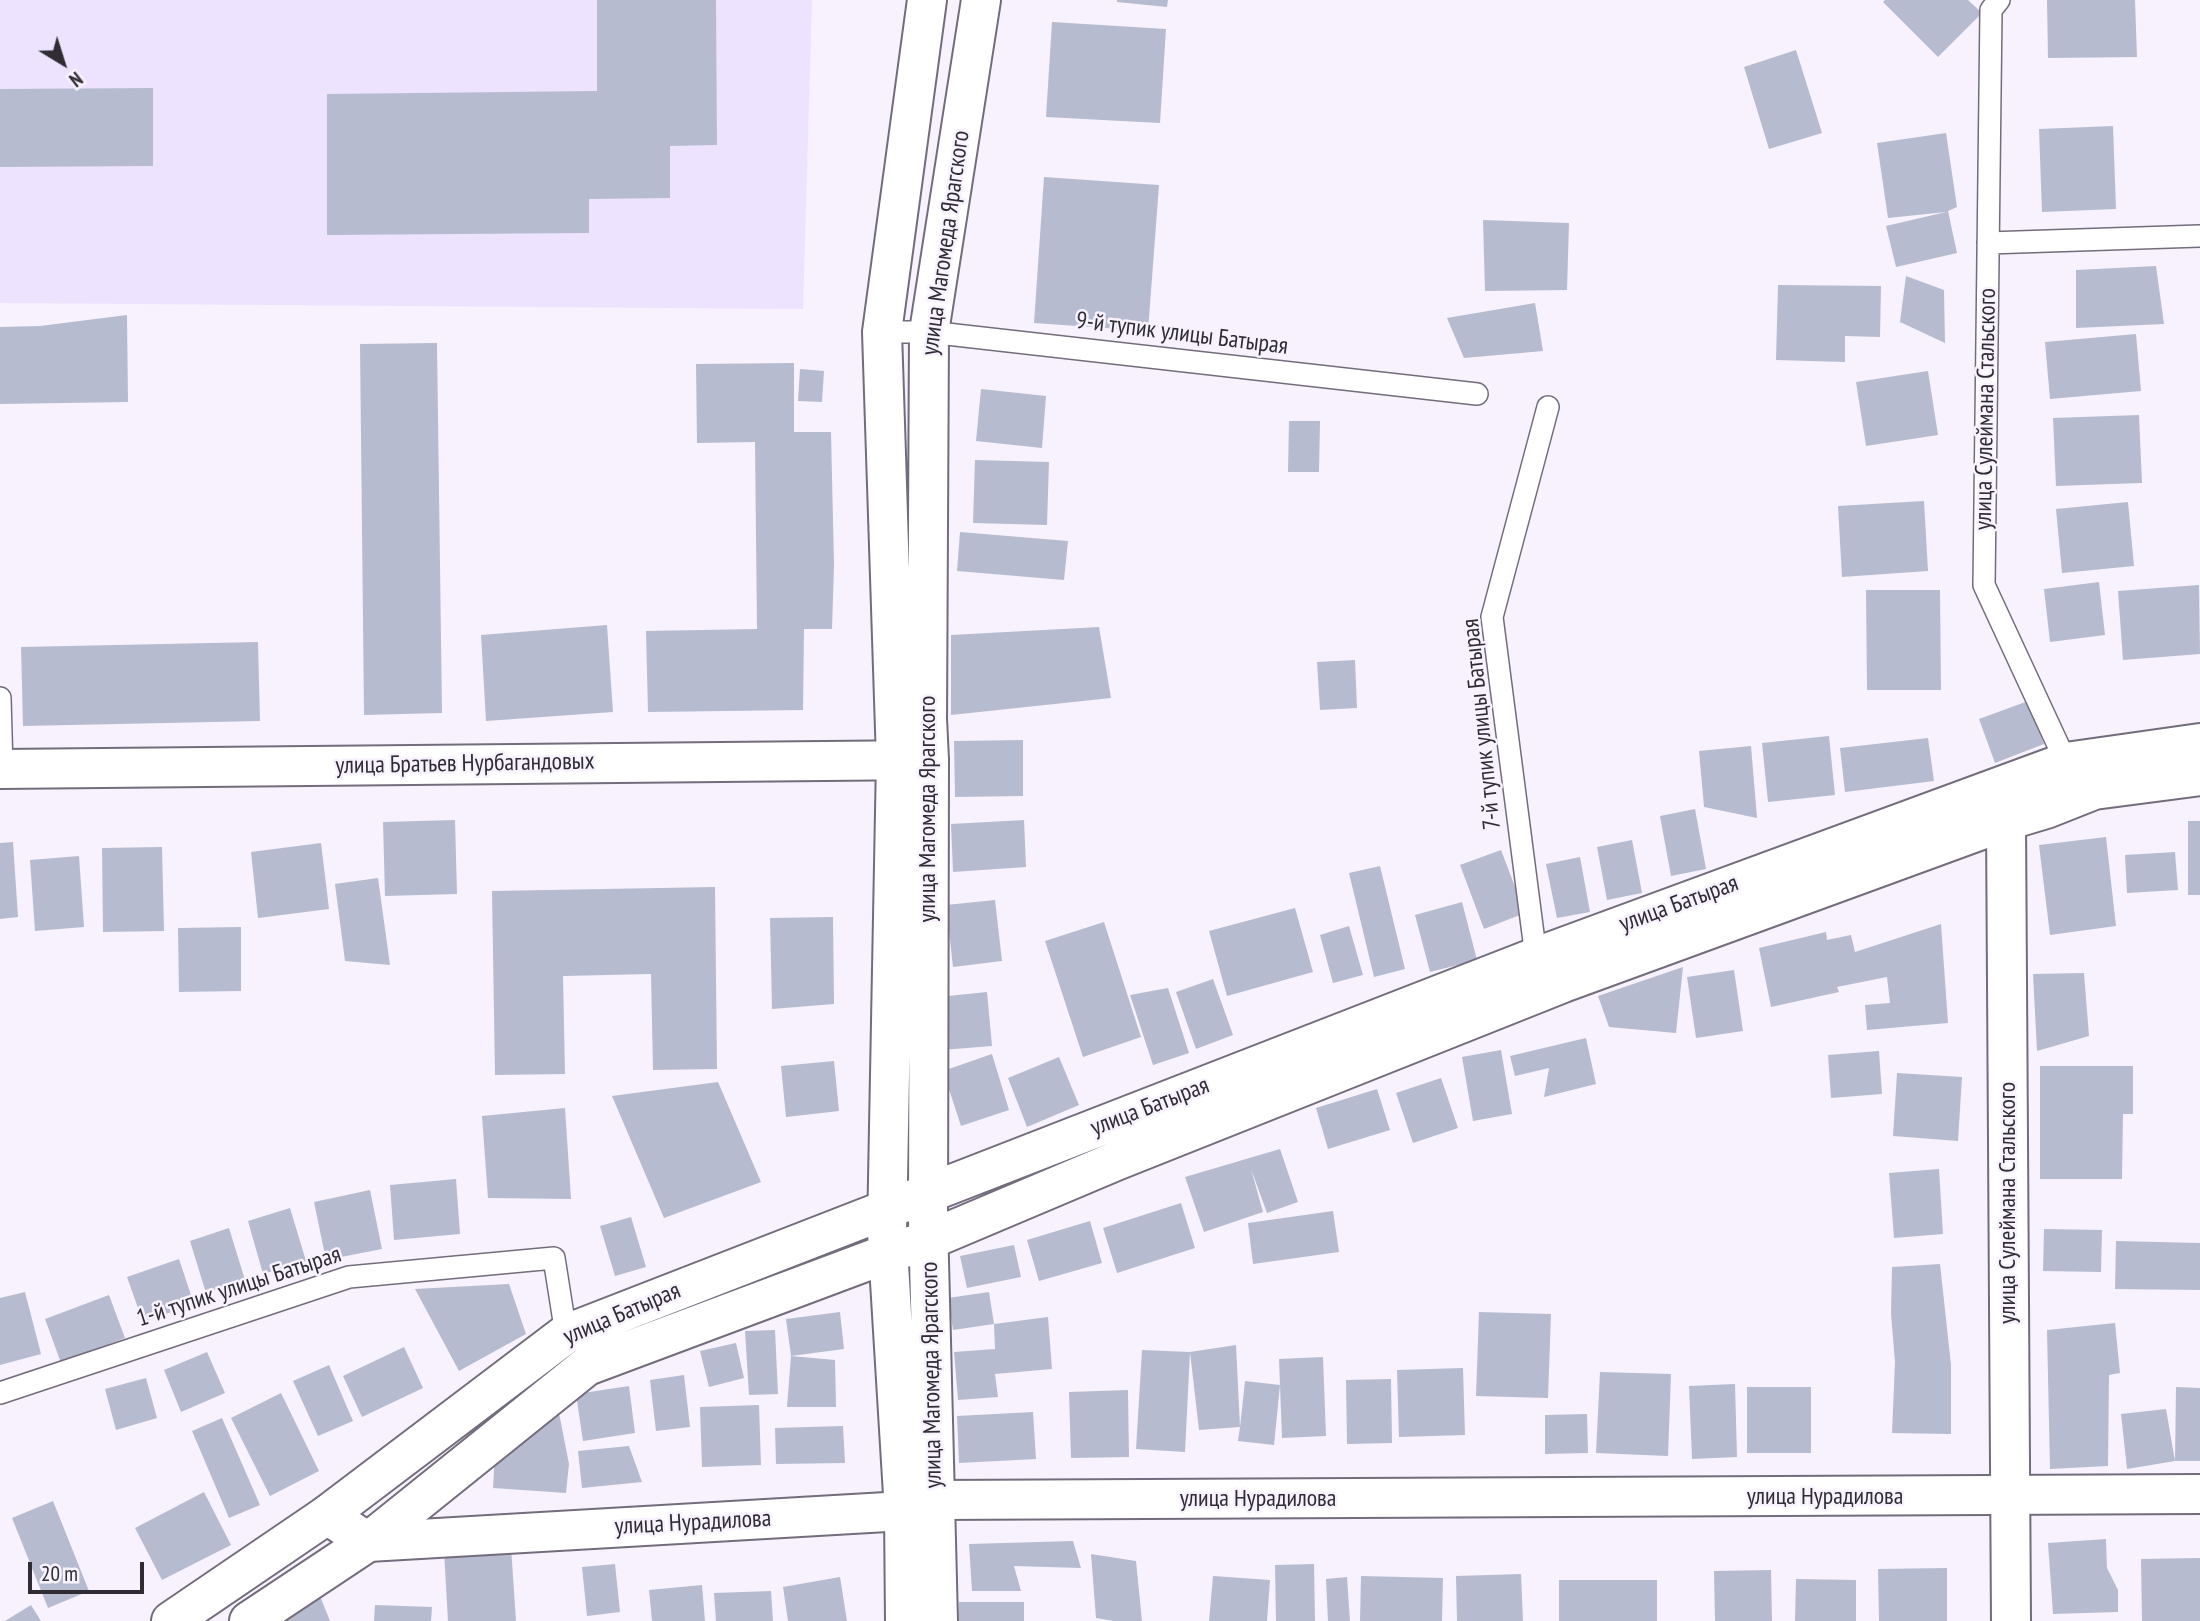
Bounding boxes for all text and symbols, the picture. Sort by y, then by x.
north arrow [28,28,98,98]
text: N [65,67,87,92]
street label: улица Магомеда Ярагского [916,129,976,357]
street label: улица Сулеймана Стальского [1969,288,2003,530]
street label: 9-й тупик улицы Батырая [1074,307,1290,361]
street label: 7-й тупик улицы Батырая [1457,617,1507,831]
street label: улица Магомеда Ярагского [914,696,942,922]
street label: улица Братьев Нурбагандовых [335,747,595,781]
street label: улица Батырая [1616,869,1742,939]
street label: улица Батырая [1087,1071,1213,1143]
street label: улица Сулеймана Стальского [1994,1082,2022,1324]
street label: 1-й тупик улицы Батырая [133,1240,345,1334]
street label: улица Магомеда Ярагского [916,1261,948,1489]
street label: улица Батырая [559,1276,685,1352]
street label: улица Нурадилова [1747,1483,1903,1511]
street label: улица Нурадилова [1180,1485,1336,1513]
street label: улица Нурадилова [614,1505,772,1541]
scale bar [32,1548,147,1592]
text: 20 m [41,1560,78,1587]

